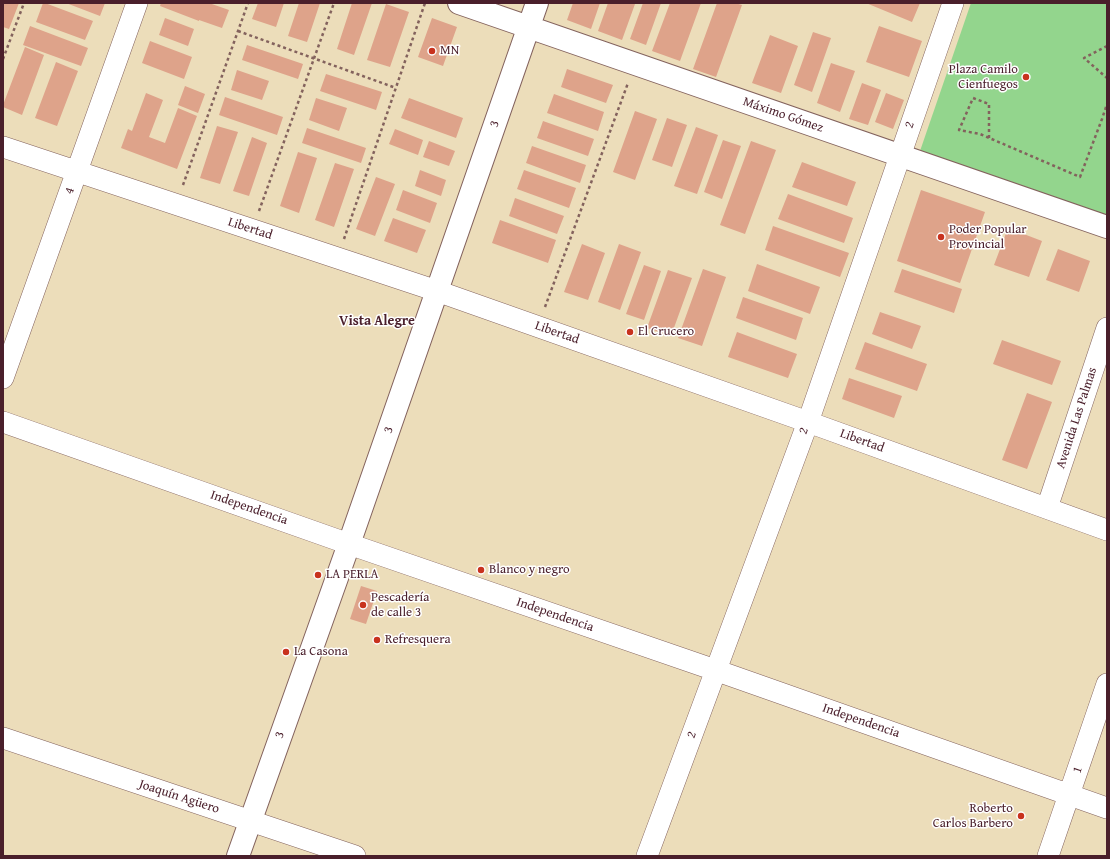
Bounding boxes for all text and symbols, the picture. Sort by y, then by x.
place label: MN [440,43,459,59]
marker: MN [427,46,437,56]
place label: Plaza Camilo Cienfuegos [949,62,1018,93]
marker: Plaza Camilo Cienfuegos [1021,72,1031,82]
street label: Máximo Gómez [741,94,825,136]
street label: 3 [487,119,503,129]
street label: 2 [902,120,918,130]
street label: 4 [62,185,78,197]
street label: Libertad [226,214,274,244]
place label: Poder Popular Provincial [949,222,1027,253]
marker: Poder Popular Provincial [936,232,946,242]
district label: Vista Alegre [339,313,415,329]
street label: Libertad [533,318,581,348]
place label: El Crucero [638,324,694,340]
marker: El Crucero [625,327,635,337]
street label: Avenida Las Palmas [1053,365,1101,471]
street label: 3 [381,425,397,435]
street label: 2 [796,425,812,437]
street label: Libertad [838,426,886,456]
street label: Independencia [208,487,290,529]
place label: Blanco y negro [489,562,570,578]
marker: Blanco y negro [476,565,486,575]
place label: LA PERLA [326,567,378,583]
marker: LA PERLA [313,570,323,580]
place label: Pescadería de calle 3 [371,590,429,621]
street label: Independencia [514,594,596,636]
marker: Pescadería de calle 3 [358,600,368,610]
place label: Refresquera [385,632,451,648]
marker: Refresquera [372,635,382,645]
place label: La Casona [294,644,348,660]
marker: La Casona [281,647,291,657]
street label: Independencia [820,700,902,742]
street label: 3 [272,729,288,741]
street label: 2 [684,729,700,741]
street label: 1 [1070,765,1086,775]
street label: Joaquín Agüero [137,777,221,817]
place label: Roberto Carlos Barbero [933,801,1013,832]
marker: Roberto Carlos Barbero [1016,811,1026,821]

